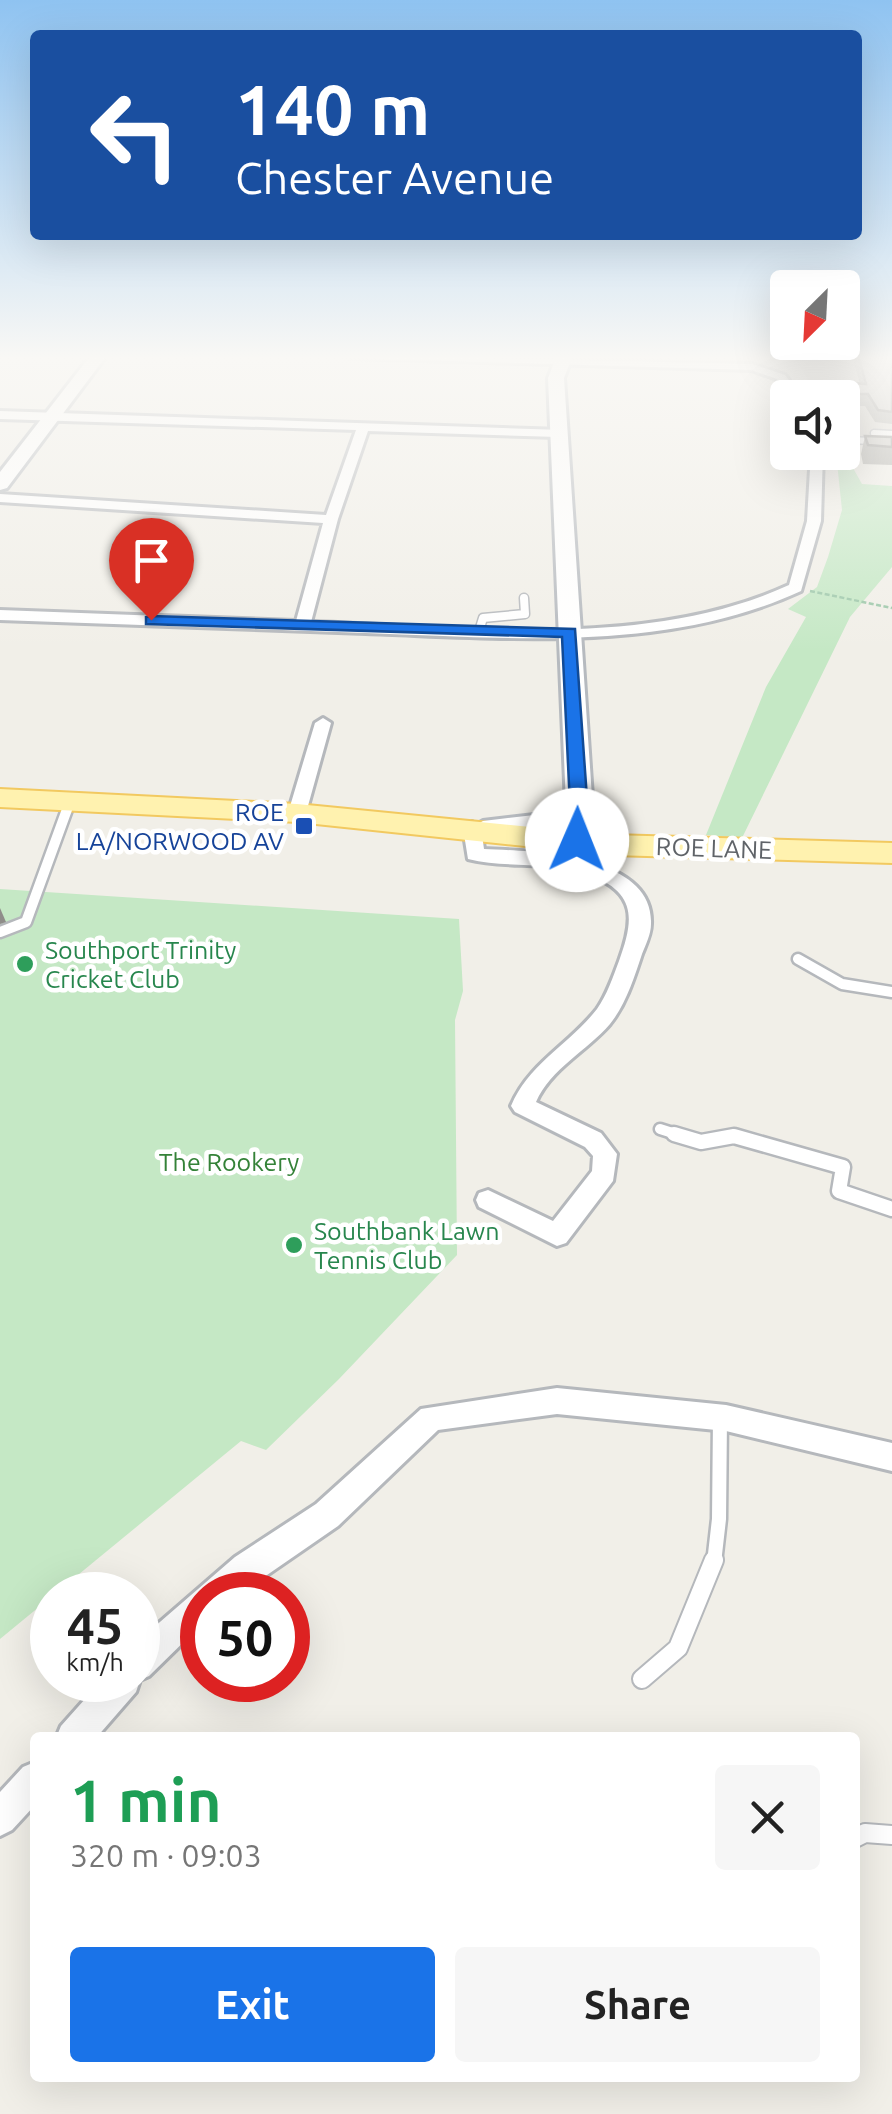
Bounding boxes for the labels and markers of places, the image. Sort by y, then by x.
pin [109,518,194,621]
place label: ROE LA/NORWOOD AV [76,798,284,855]
marker: ROE LA/NORWOOD AV [293,815,315,837]
place label: Southport Trinity Cricket Club [45,936,236,993]
marker: Southport Trinity Cricket Club [14,953,36,975]
place label: Southbank Lawn Tennis Club [314,1217,499,1274]
marker: Southbank Lawn Tennis Club [283,1234,305,1256]

